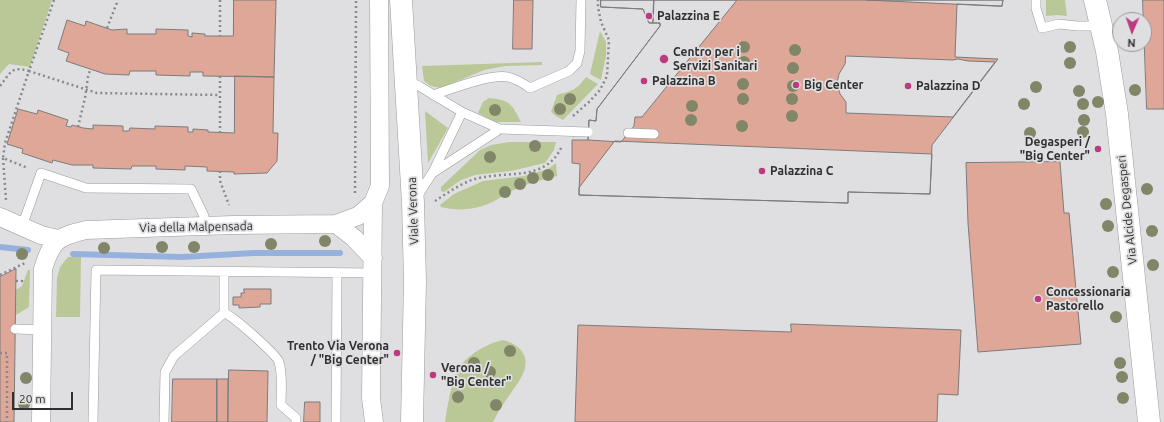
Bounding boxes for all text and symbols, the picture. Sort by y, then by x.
place label: Palazzina E [657,9,720,23]
marker: Palazzina E [644,11,654,21]
north arrow [1112,12,1152,52]
text: N [1127,37,1136,49]
place label: Centro per i Servizi Sanitari [673,45,757,73]
marker: Centro per i Servizi Sanitari [658,53,670,65]
place label: Palazzina B [652,74,716,88]
marker: Palazzina B [639,76,649,86]
place label: Big Center [804,78,864,92]
place label: Palazzina D [916,79,980,93]
marker: Big Center [791,80,801,90]
marker: Palazzina D [903,81,913,91]
place label: Degasperi / "Big Center" [1020,135,1090,163]
marker: Degasperi / "Big Center" [1093,144,1103,154]
street label: Via Alcide Degasperi [1114,154,1140,266]
place label: Palazzina C [770,164,833,178]
marker: Palazzina C [757,166,767,176]
street label: Viale Verona [405,177,421,245]
street label: Via della Malpensada [139,219,253,235]
place label: Concessionaria Pastorello [1046,285,1131,313]
marker: Concessionaria Pastorello [1033,294,1043,304]
place label: Trento Via Verona / "Big Center" [287,339,389,367]
marker: Trento Via Verona / "Big Center" [392,348,402,358]
place label: Verona / "Big Center" [441,361,511,389]
marker: Verona / "Big Center" [428,370,438,380]
scale bar [14,384,75,410]
text: 20 m [19,392,46,405]

